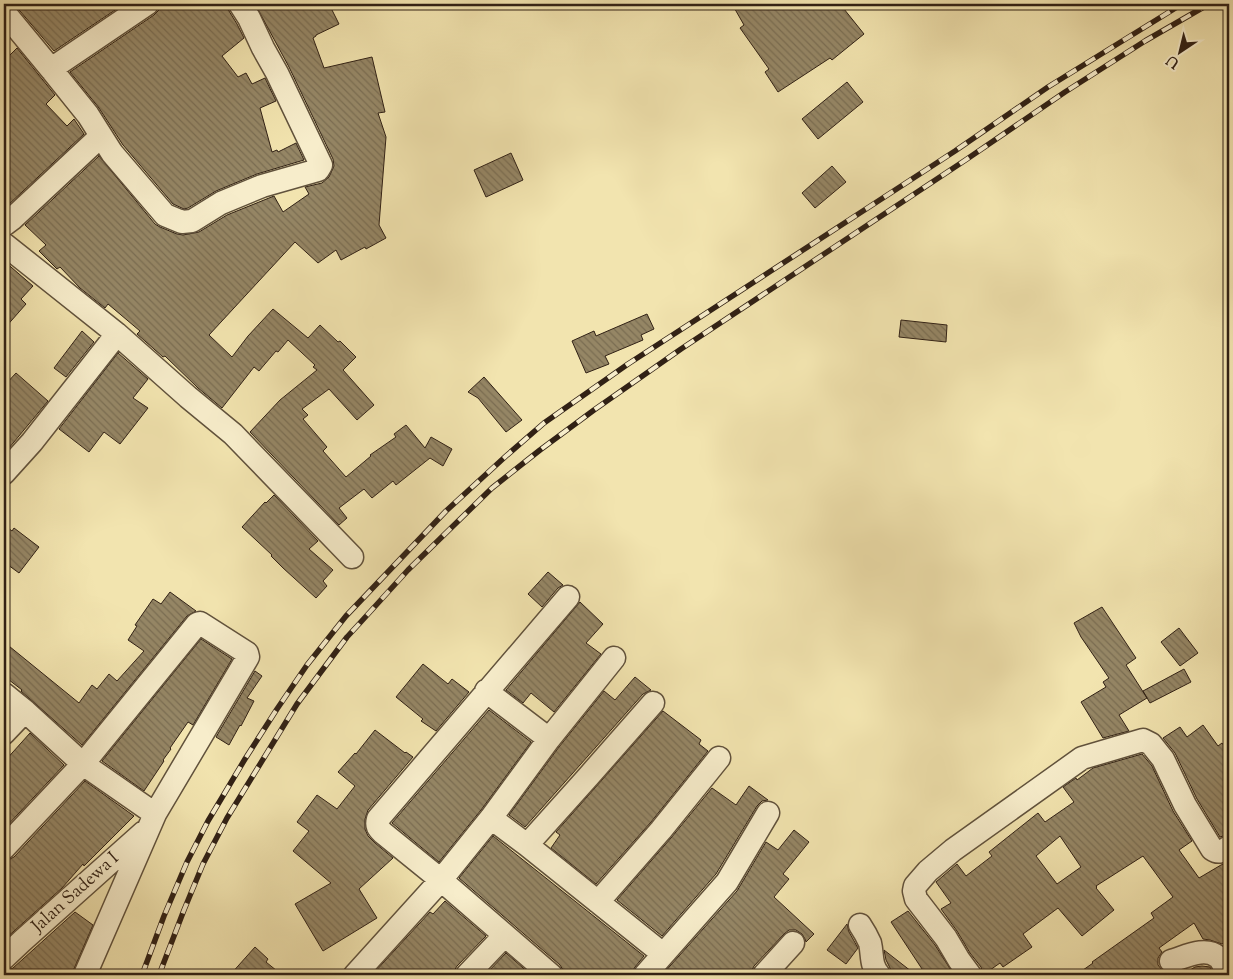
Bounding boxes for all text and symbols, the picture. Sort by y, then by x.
north arrow [1156,28,1206,78]
text: U [1163,49,1184,72]
street label: Jalan Sadewa I [26,847,126,940]

